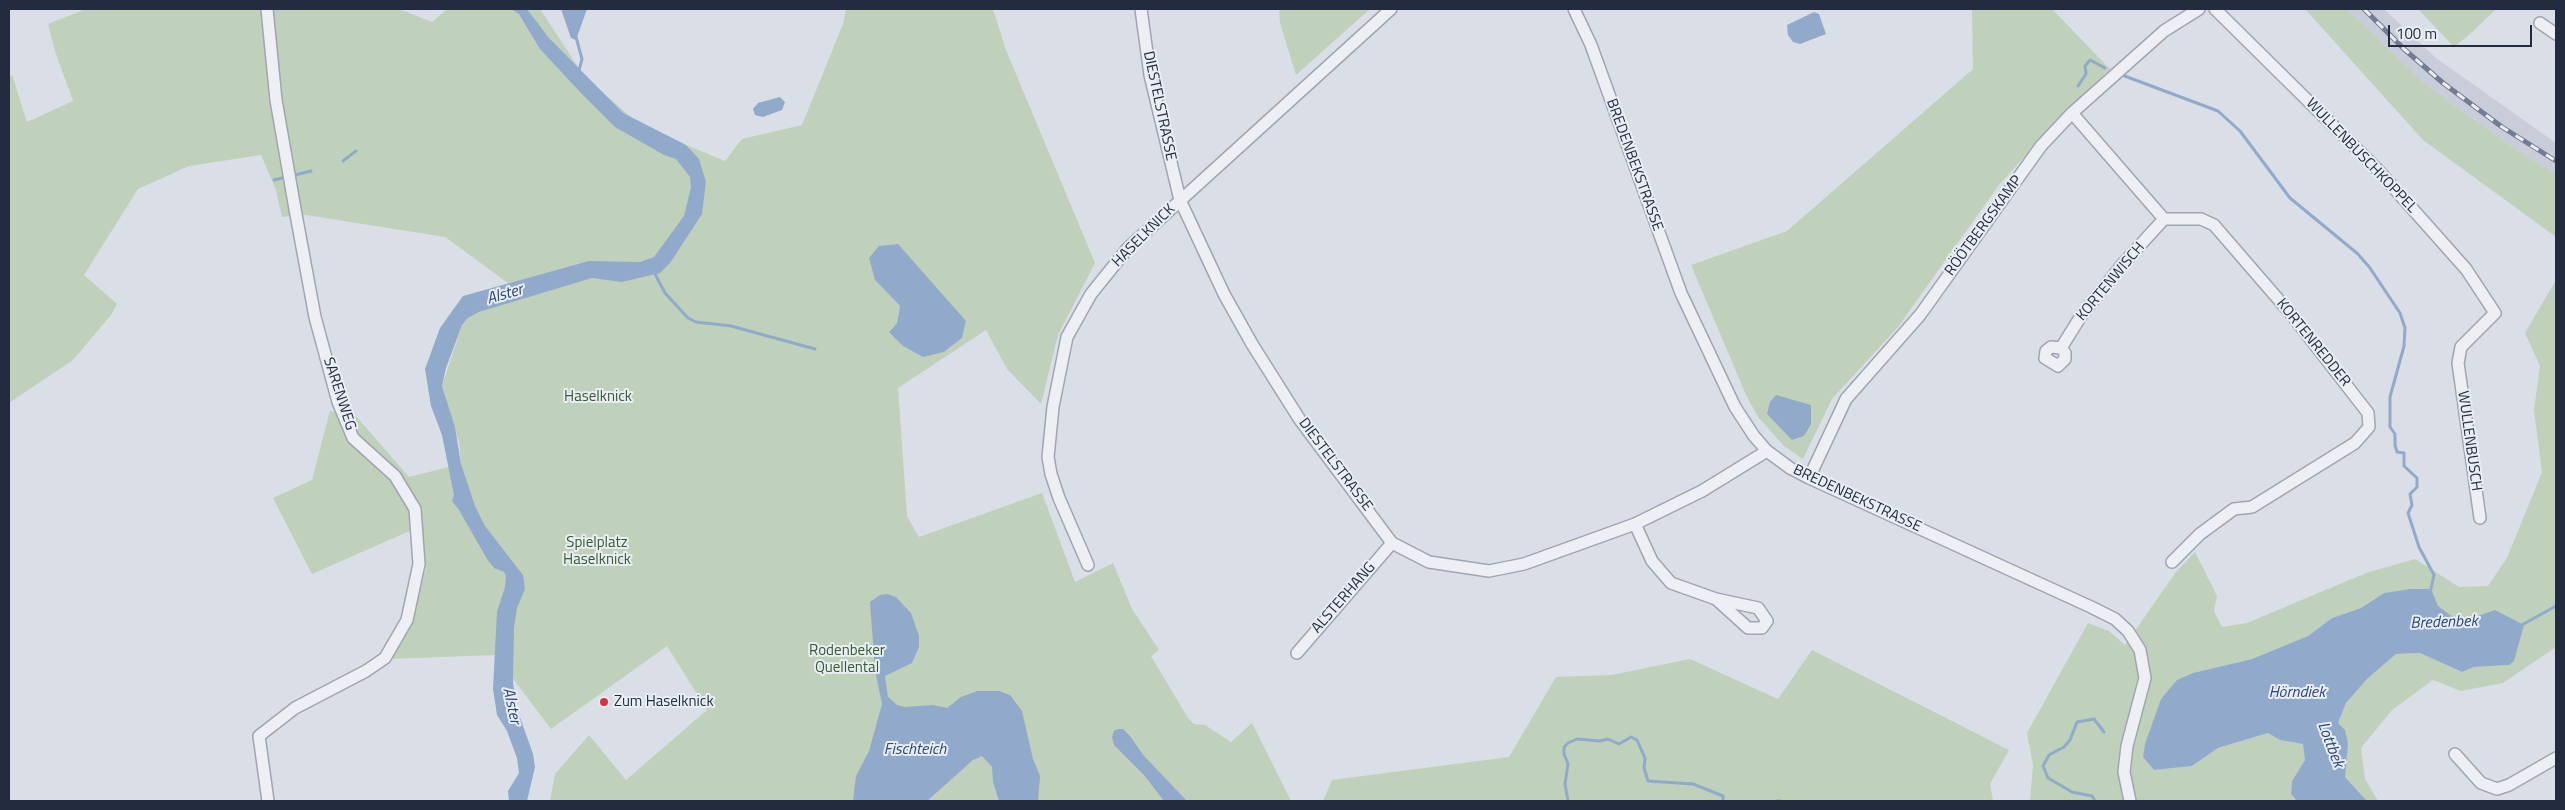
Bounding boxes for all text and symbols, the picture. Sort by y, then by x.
scale bar [2390,15,2534,47]
text: 100 m [2396,22,2437,45]
street label: DIESTELSTRASSE [1139,50,1179,162]
street label: WULLENBUSCHKOPPEL [2302,95,2420,217]
street label: BREDENBEKSTRASSE [1602,96,1666,234]
street label: RÖÖTBERGSKAMP [1942,172,2026,280]
street label: HASELKNICK [1109,201,1179,271]
street label: KORTENWISCH [2073,239,2149,325]
water label: Alster [485,281,525,309]
street label: KORTENREDDER [2272,295,2354,391]
street label: SARENWEG [319,355,359,433]
park label: Haselknick [564,388,632,406]
street label: WULLENBUSCH [2453,390,2485,492]
street label: DIESTELSTRASSE [1294,415,1376,515]
street label: BREDENBEKSTRASSE [1790,461,1924,537]
park label: Spielplatz Haselknick [563,534,631,569]
street label: ALSTERHANG [1308,559,1380,637]
water label: Bredenbek [2410,612,2478,634]
park label: Rodenbeker Quellental [809,642,885,677]
water label: Hörndiek [2269,683,2325,703]
water label: Alster [498,686,524,726]
place label: Zum Haselknick [614,693,714,711]
marker: Zum Haselknick [598,696,610,708]
water label: Lottbek [2313,720,2347,770]
water label: Fischteich [884,740,946,760]

